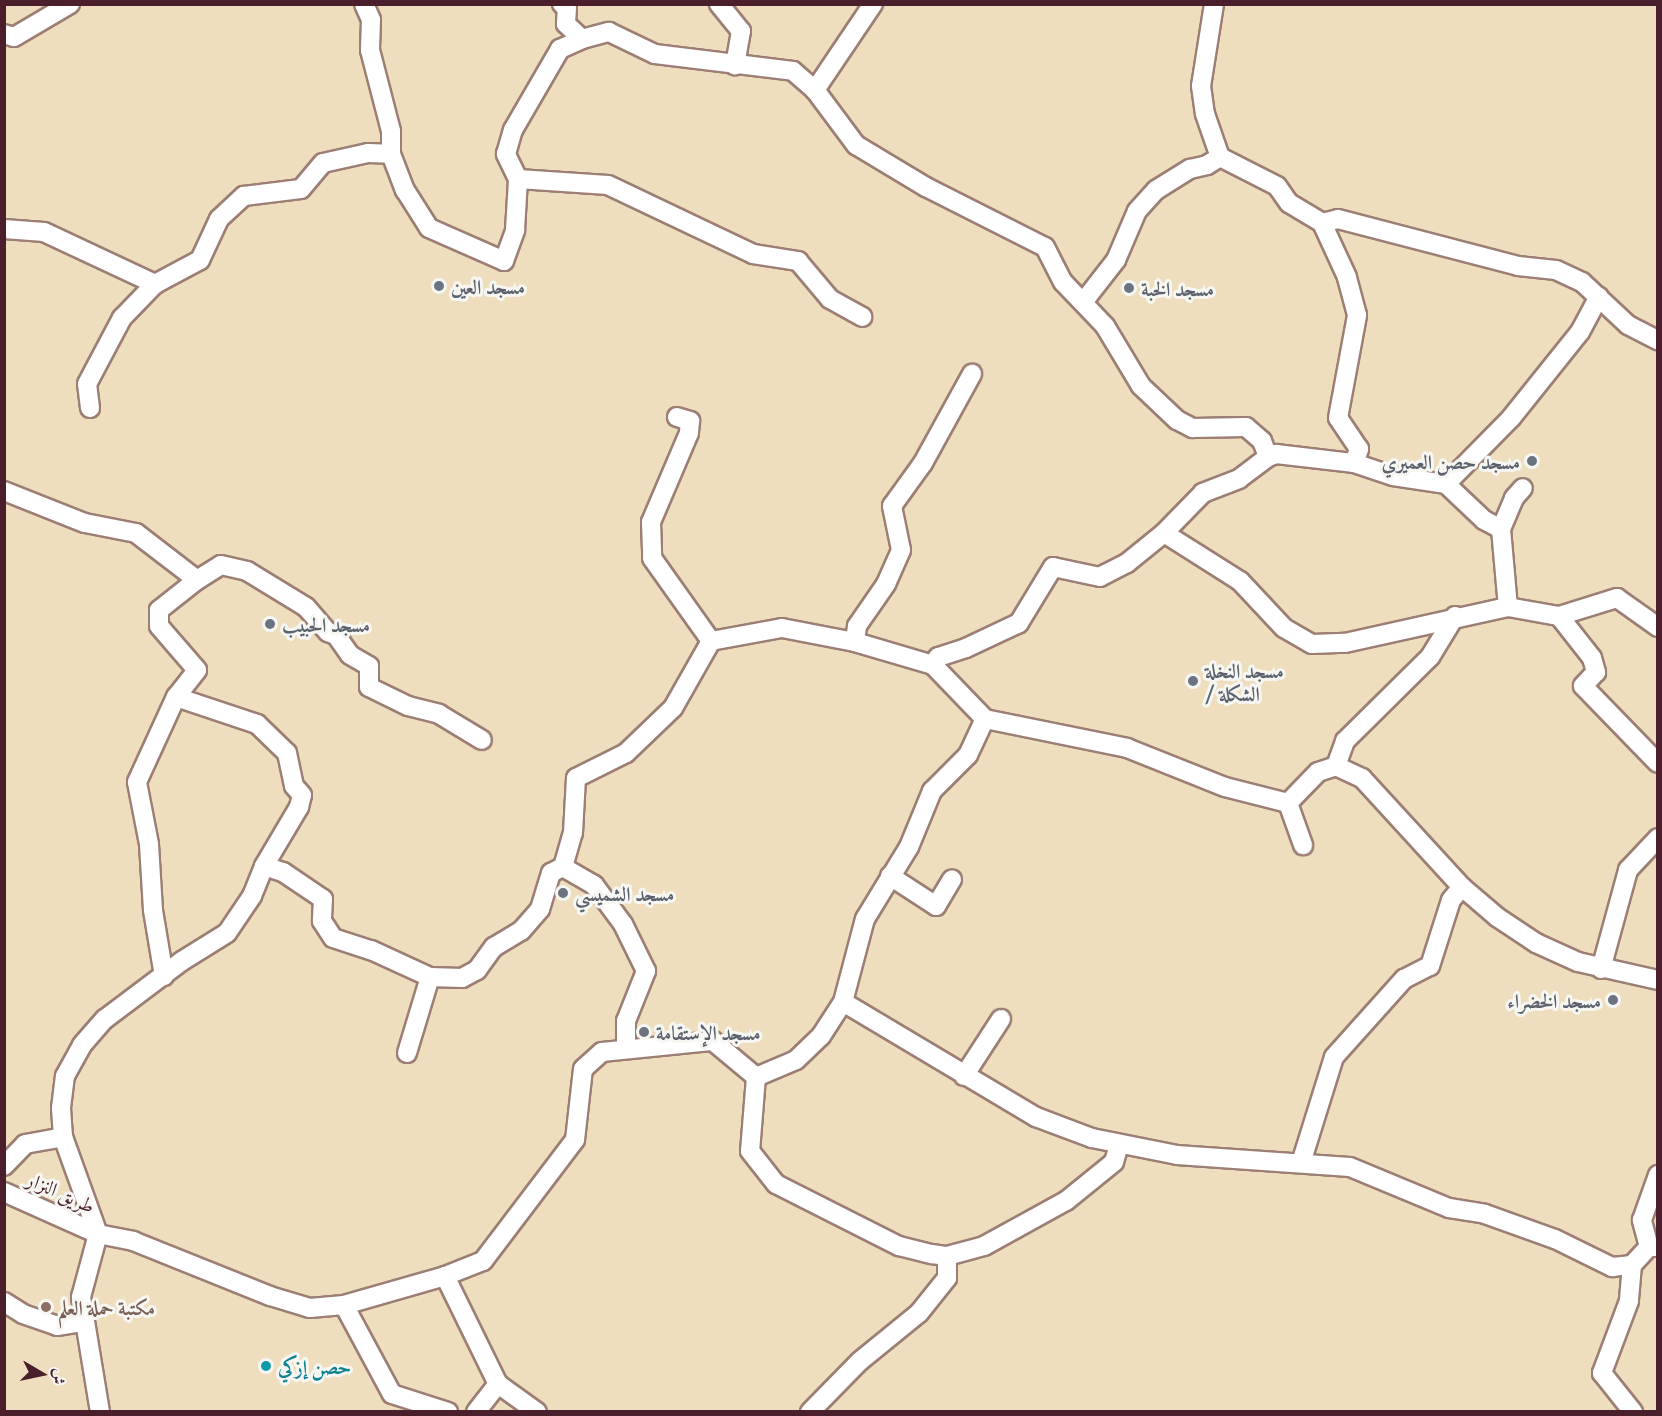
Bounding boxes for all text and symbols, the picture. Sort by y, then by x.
place label: مسجد العين [451,274,525,298]
place label: مسجد الخبة [1141,276,1214,300]
marker: مسجد العين [432,279,446,293]
marker: مسجد الخبة [1122,281,1136,295]
place label: مسجد حصن العميري [1381,449,1520,473]
marker: مسجد حصن العميري [1525,454,1539,468]
place label: مسجد الحبيب [282,612,370,636]
marker: مسجد الحبيب [263,617,277,631]
place label: مسجد النخلة / الشكلة [1205,658,1284,705]
marker: مسجد النخلة / الشكلة [1186,674,1200,688]
place label: مسجد الشميسي [575,881,674,905]
marker: مسجد الشميسي [556,886,570,900]
place label: مسجد الخضراء [1507,988,1601,1012]
marker: مسجد الخضراء [1606,993,1620,1007]
place label: مسجد الإستقامة [656,1020,761,1044]
marker: مسجد الإستقامة [637,1025,651,1039]
street label: طريق النزار [23,1166,99,1218]
place label: مكتبة حملة العلم [58,1295,155,1319]
marker: مكتبة حملة العلم [39,1300,53,1314]
north arrow [12,1344,72,1404]
place label: حصن إزكي [278,1354,351,1378]
marker: حصن إزكي [259,1359,273,1373]
text: ش [47,1367,73,1387]

